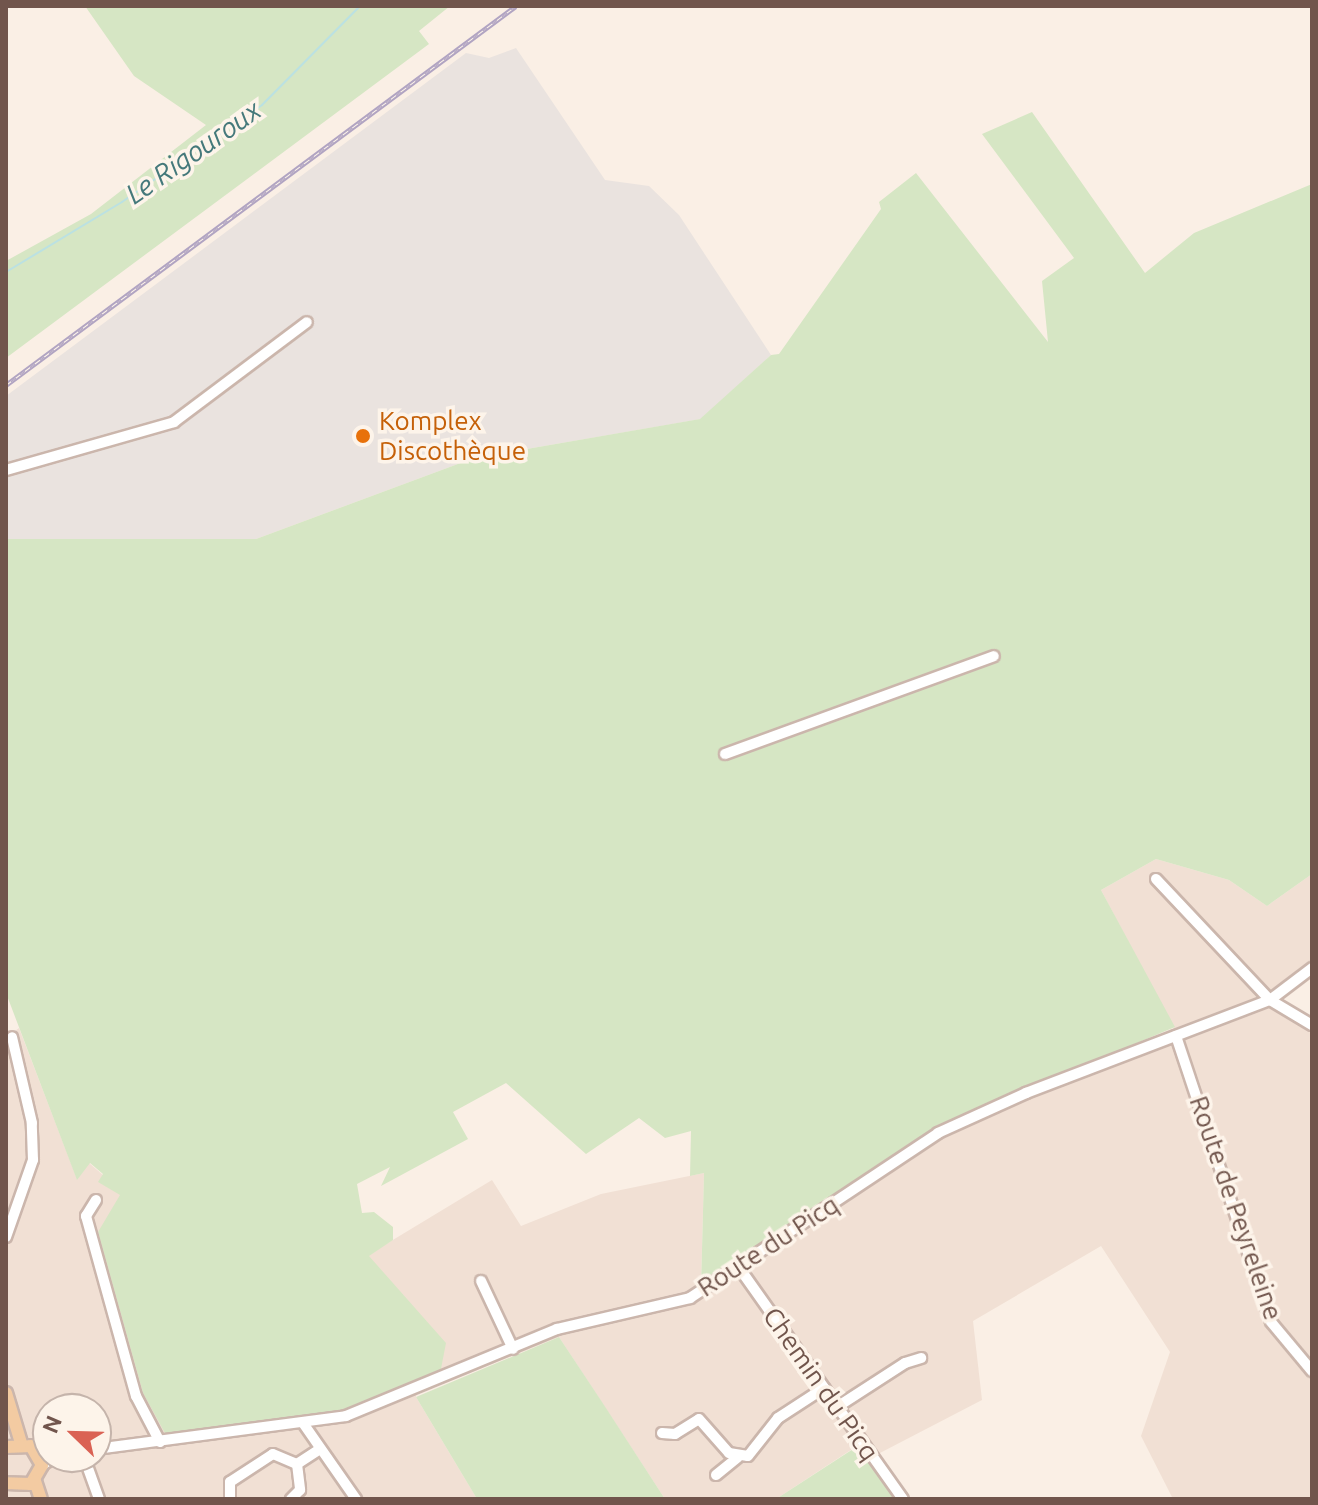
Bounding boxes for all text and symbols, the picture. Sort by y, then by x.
water label: Le Rigouroux [119,93,267,211]
place label: Komplex Discothèque [379,405,526,466]
marker: Komplex Discothèque [354,427,372,445]
street label: Route de Peyreleine [1183,1092,1289,1324]
street label: Route du Picq [692,1189,844,1303]
street label: Chemin du Picq [757,1301,885,1467]
north arrow [32,1393,112,1473]
text: N [37,1412,66,1437]

